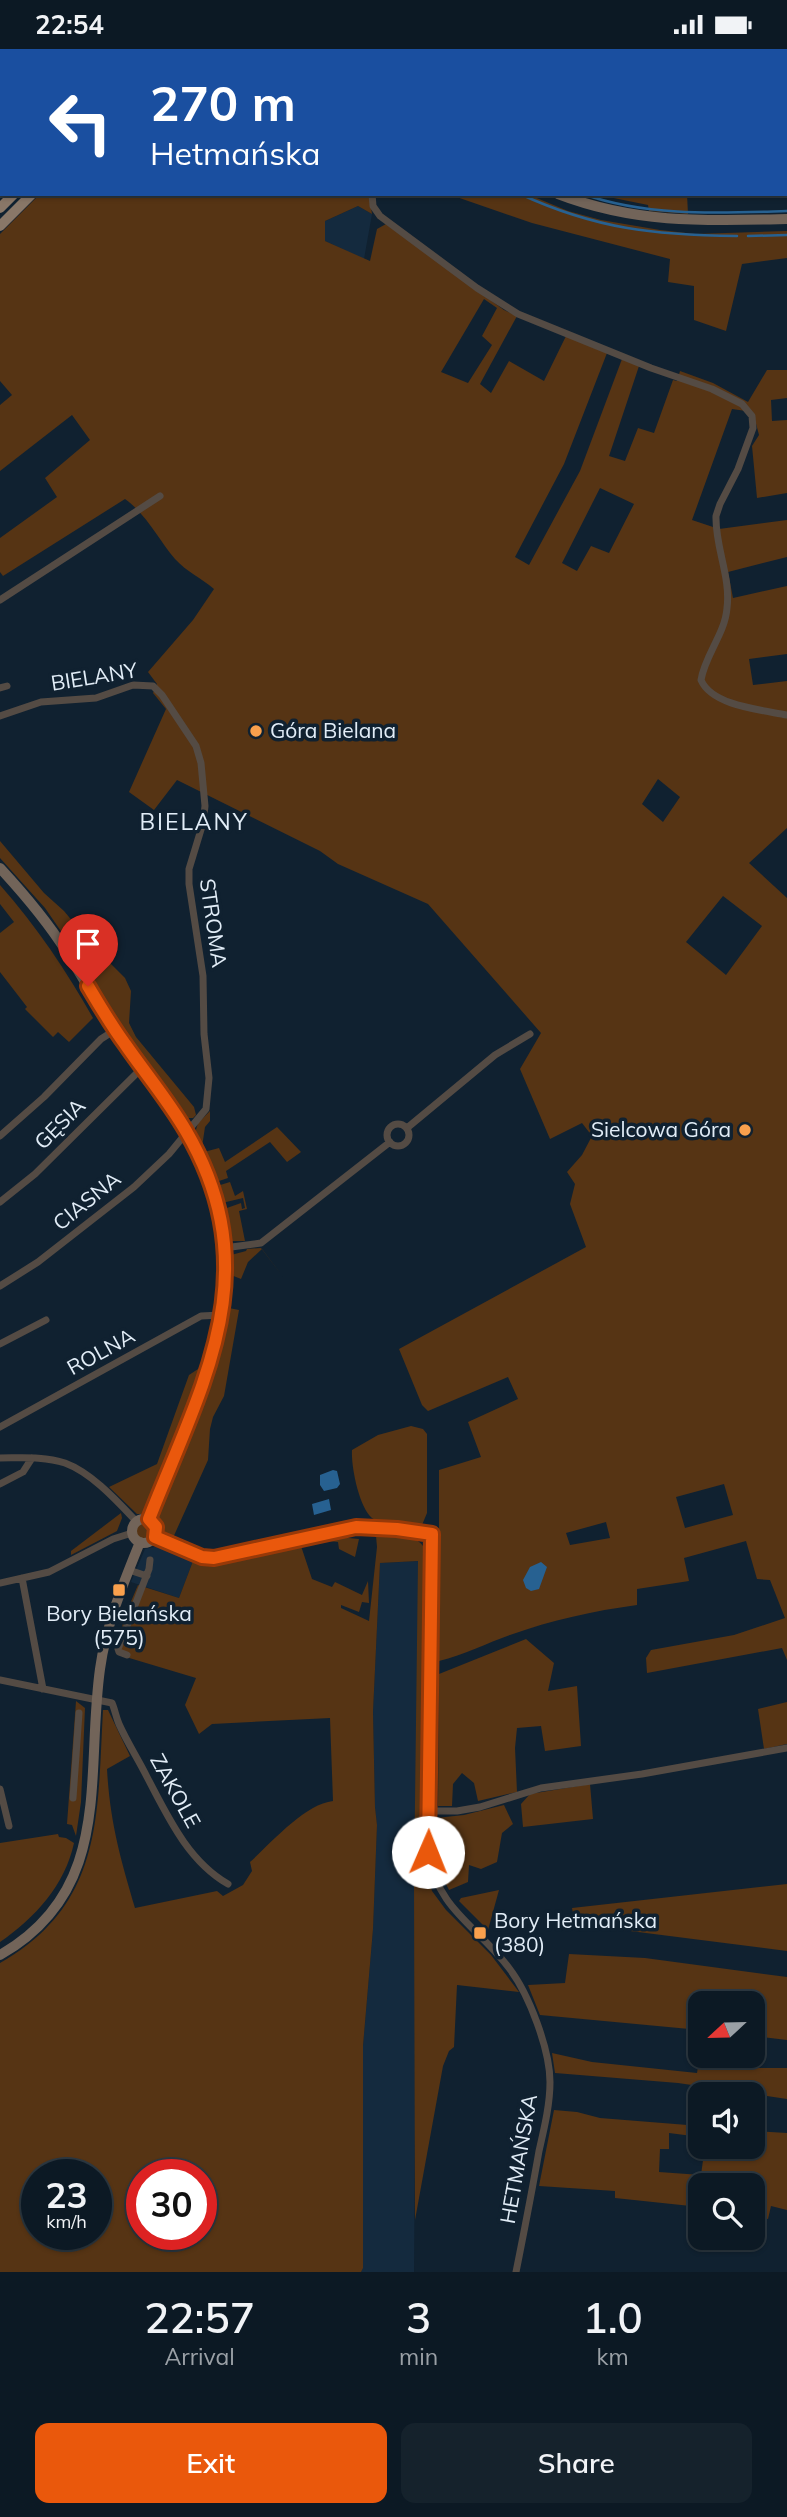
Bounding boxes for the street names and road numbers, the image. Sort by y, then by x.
street label: BIELANY [49,656,139,696]
street label: STROMA [195,877,233,970]
street label: GĘSIA [28,1092,91,1154]
street label: CIASNA [47,1165,126,1235]
street label: ROLNA [62,1322,139,1380]
street label: ZAKOLE [145,1749,207,1832]
street label: HETMAŃSKA [494,2091,542,2226]

